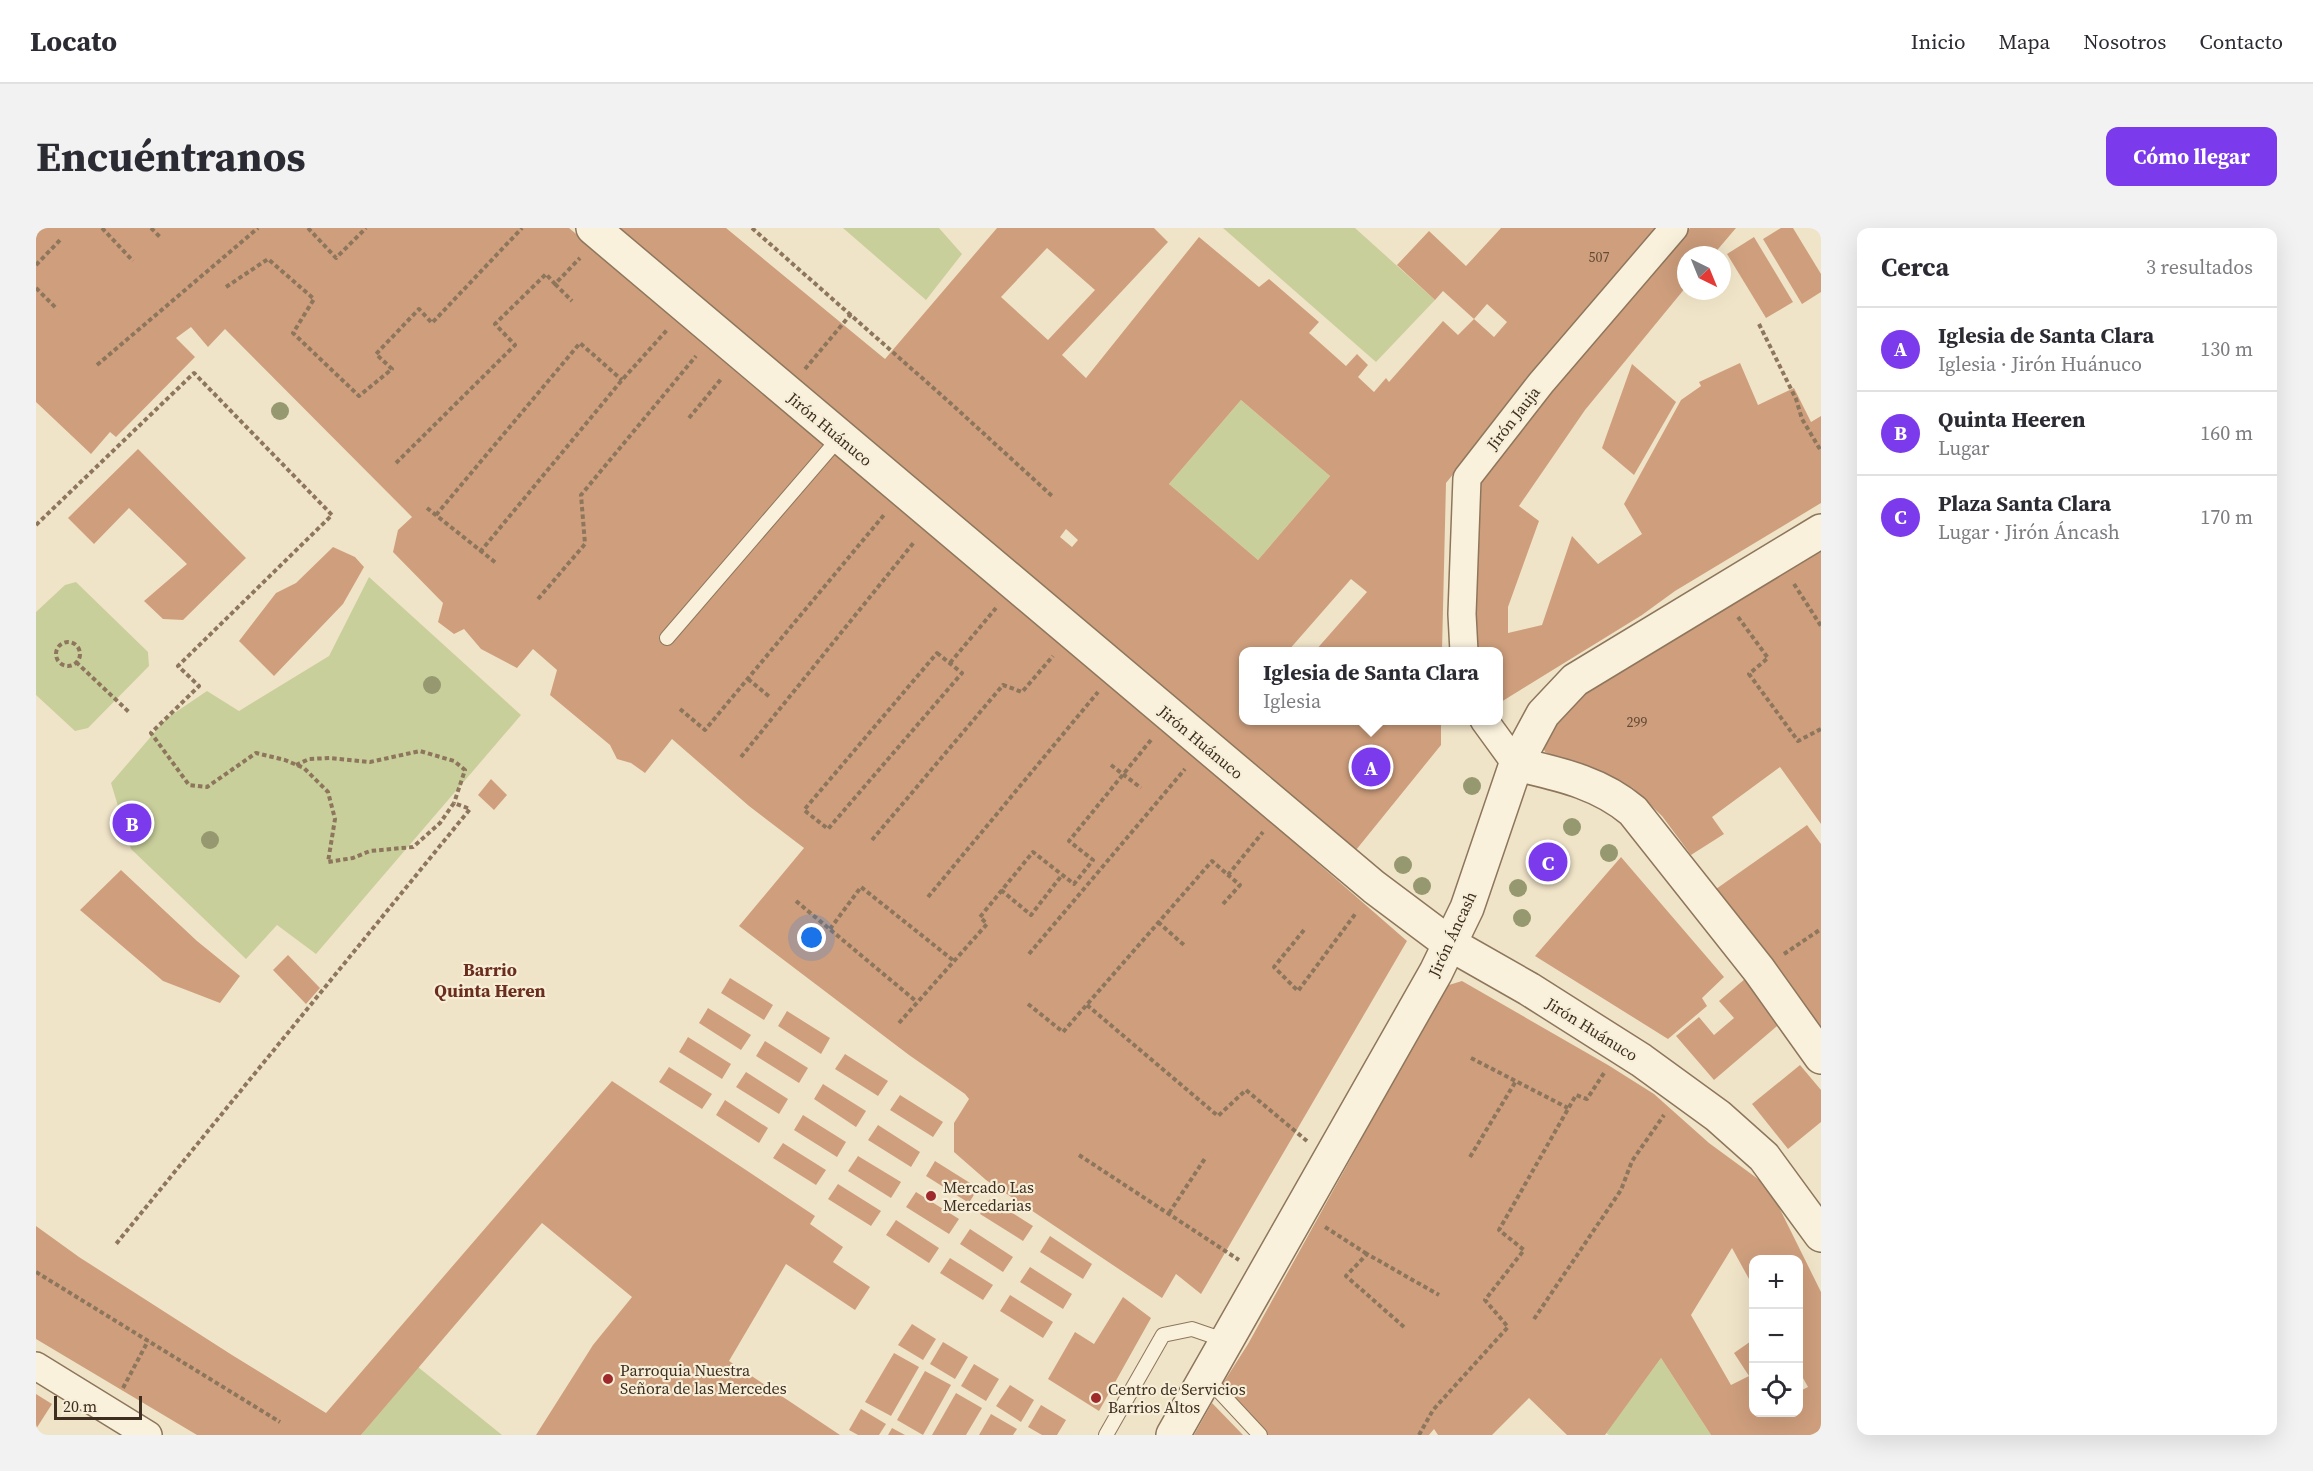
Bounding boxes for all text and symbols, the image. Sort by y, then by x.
text: Locato [30,22,117,60]
text: Inicio [1911,27,1965,56]
text: Mapa [1998,27,2050,56]
text: Nosotros [2083,27,2166,56]
text: Contacto [2199,27,2283,56]
text: Encuéntranos [36,127,306,185]
button: Cómo llegar [2106,127,2277,186]
north arrow [1677,246,1731,300]
house number: 507 [1589,247,1610,267]
text: Cerca [1881,249,1949,285]
text: 3 resultados [2146,253,2253,281]
text: Iglesia de Santa Clara [1938,320,2154,350]
text: A [1894,335,1907,363]
text: 130 m [2200,335,2253,363]
text: Iglesia · Jirón Huánuco [1938,350,2142,378]
street label: Jirón Jauja [1481,381,1545,455]
street label: Jirón Huánuco [782,386,877,471]
text: Quinta Heeren [1938,404,2086,434]
text: B [1894,419,1907,447]
text: 160 m [2200,419,2253,447]
text: Lugar [1938,434,1989,462]
text: Plaza Santa Clara [1938,488,2111,518]
text: C [1894,503,1907,531]
text: 170 m [2200,503,2253,531]
text: Lugar · Jirón Áncash [1938,518,2120,546]
popup [1239,647,1503,725]
text: Iglesia de Santa Clara [1263,657,1479,687]
text: Iglesia [1263,687,1321,715]
street label: Jirón Huánuco [1153,699,1248,784]
house number: 299 [1627,712,1648,732]
pin: A [1352,744,1390,790]
pin: B [112,800,152,846]
pin: C [1528,840,1568,884]
street label: Jirón Áncash [1422,887,1482,981]
your location [797,923,826,952]
district label: Barrio Quinta Heren [434,957,546,1003]
street label: Jirón Huánuco [1541,991,1642,1066]
place label: Mercado Las Mercedarias [943,1176,1034,1216]
marker: Mercado Las Mercedarias [924,1189,938,1203]
map controls [1749,1255,1803,1417]
button: + [1749,1255,1803,1309]
button: − [1749,1309,1803,1363]
place label: Parroquia Nuestra Señora de las Mercedes [620,1359,787,1399]
button: locate [1749,1363,1803,1417]
marker: Parroquia Nuestra Señora de las Mercedes [601,1372,615,1386]
place label: Centro de Servicios Barrios Altos [1108,1378,1246,1418]
marker: Centro de Servicios Barrios Altos [1089,1391,1103,1405]
scale bar [54,1393,142,1420]
text: 20 m [63,1395,97,1417]

